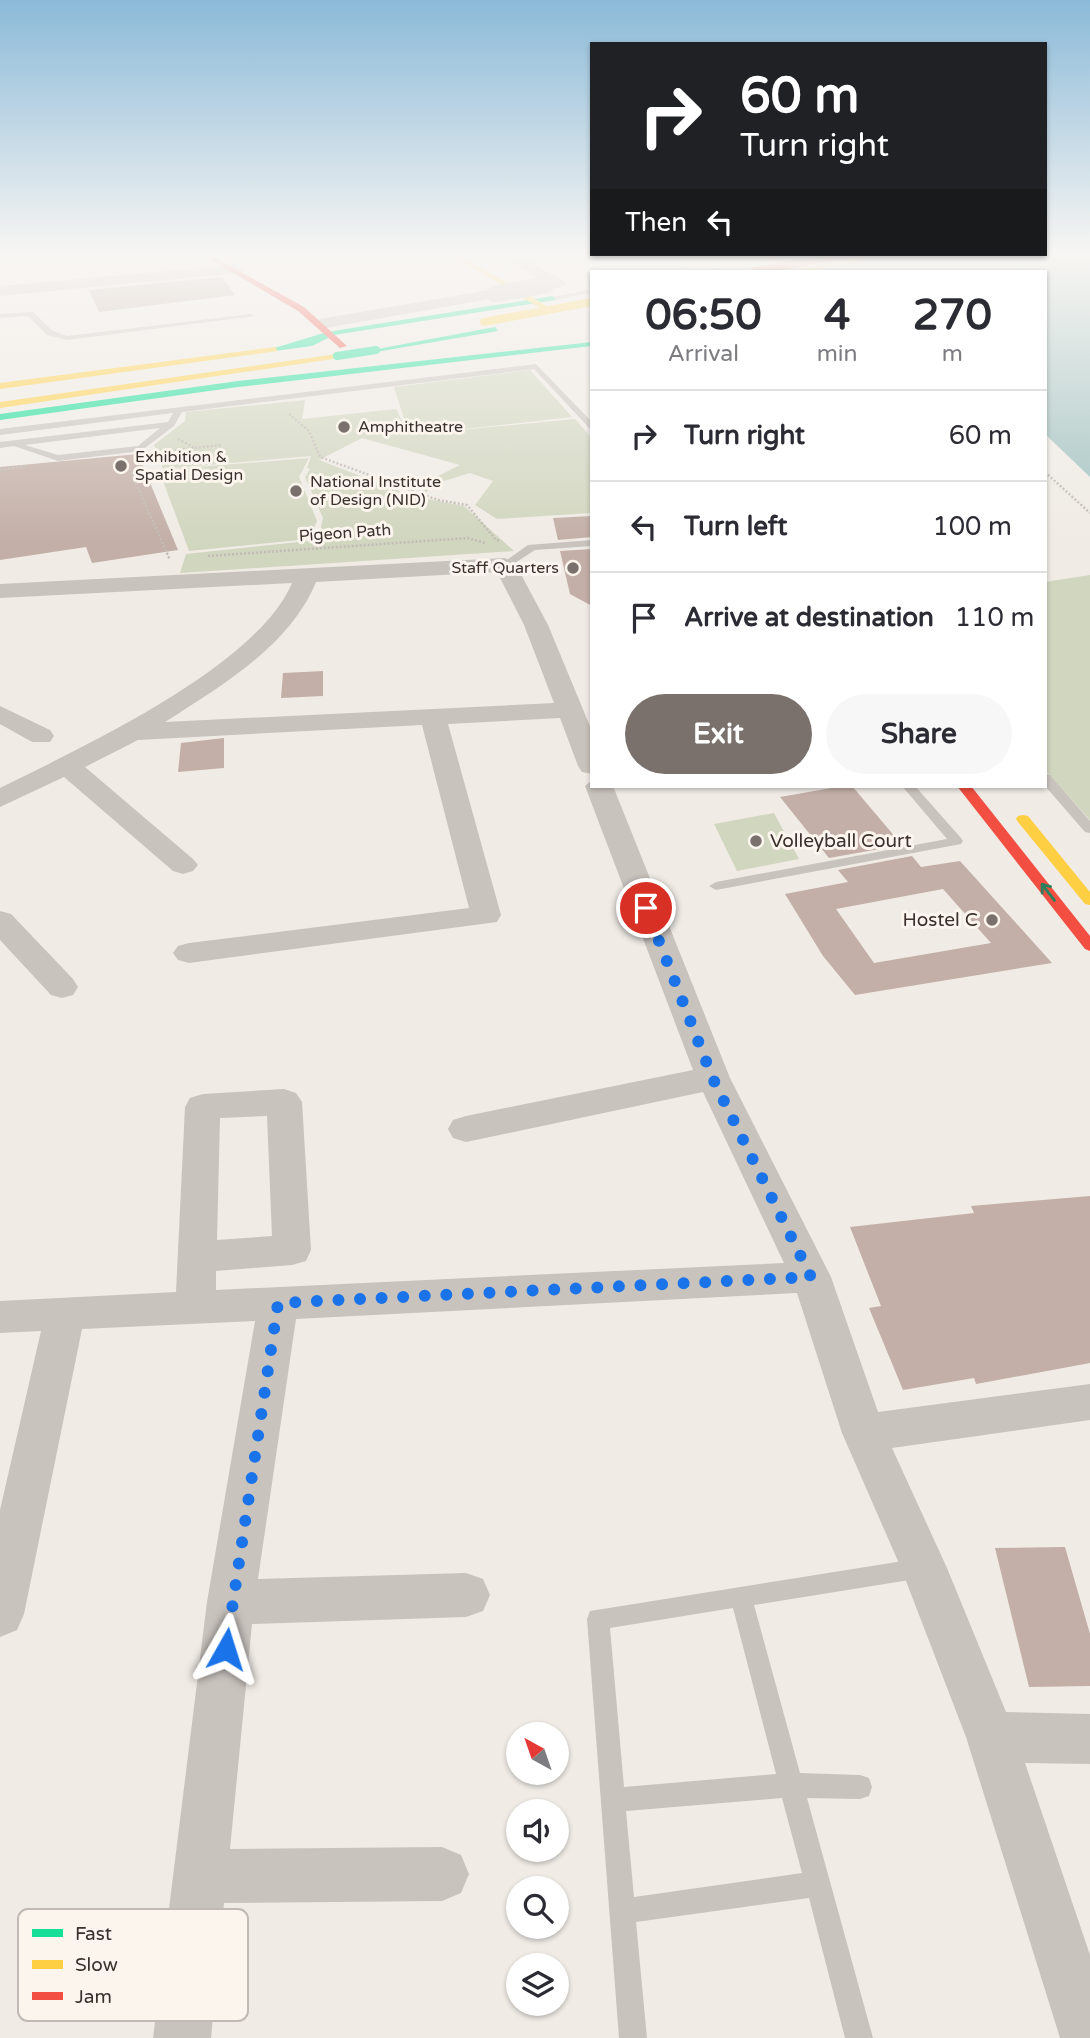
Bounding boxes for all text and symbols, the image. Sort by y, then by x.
text: 60 m [740,67,859,126]
icon: right [625,70,716,161]
text: Turn right [740,127,889,165]
icon: left [701,203,739,241]
text: Then [625,207,687,238]
text: 06:50 [645,290,762,341]
text: 4 [824,290,850,341]
text: 270 [913,290,992,341]
text: Arrival [668,340,739,368]
text: min [817,340,858,368]
text: m [942,340,963,368]
place label: Amphitheatre [358,417,463,437]
icon: right [625,417,663,455]
marker: Amphitheatre [336,419,352,435]
text: Turn right [684,420,805,451]
text: 60 m [949,420,1012,451]
place label: Exhibition & Spatial Design [135,447,243,485]
marker: Exhibition & Spatial Design [113,458,129,474]
place label: National Institute of Design (NID) [310,472,441,510]
marker: National Institute of Design (NID) [288,483,304,499]
icon: left [625,508,663,546]
text: Turn left [684,511,787,542]
text: 100 m [932,511,1012,542]
street label: Pigeon Path [298,520,392,546]
place label: Staff Quarters [451,558,559,578]
marker: Staff Quarters [565,560,581,576]
icon: arrive [625,599,663,637]
text: Arrive at destination [684,602,934,633]
text: 110 m [955,602,1034,633]
button: Exit [625,694,812,774]
button: Share [826,694,1012,774]
place label: Volleyball Court [770,830,912,852]
marker: Volleyball Court [748,833,764,849]
pin [616,878,676,938]
one-way arrow [1041,883,1056,902]
icon: arrive [627,889,665,927]
place label: Hostel C [903,909,978,931]
marker: Hostel C [984,912,1000,928]
position arrow [189,1612,263,1686]
north arrow [506,1722,569,1785]
map controls [506,1722,569,2016]
button: sound [506,1799,569,1862]
button: search [506,1876,569,1939]
legend [18,1909,248,2021]
text: Fast [75,1923,112,1945]
button: layers [506,1953,569,2016]
text: Slow [75,1954,118,1976]
text: Jam [75,1986,112,2008]

